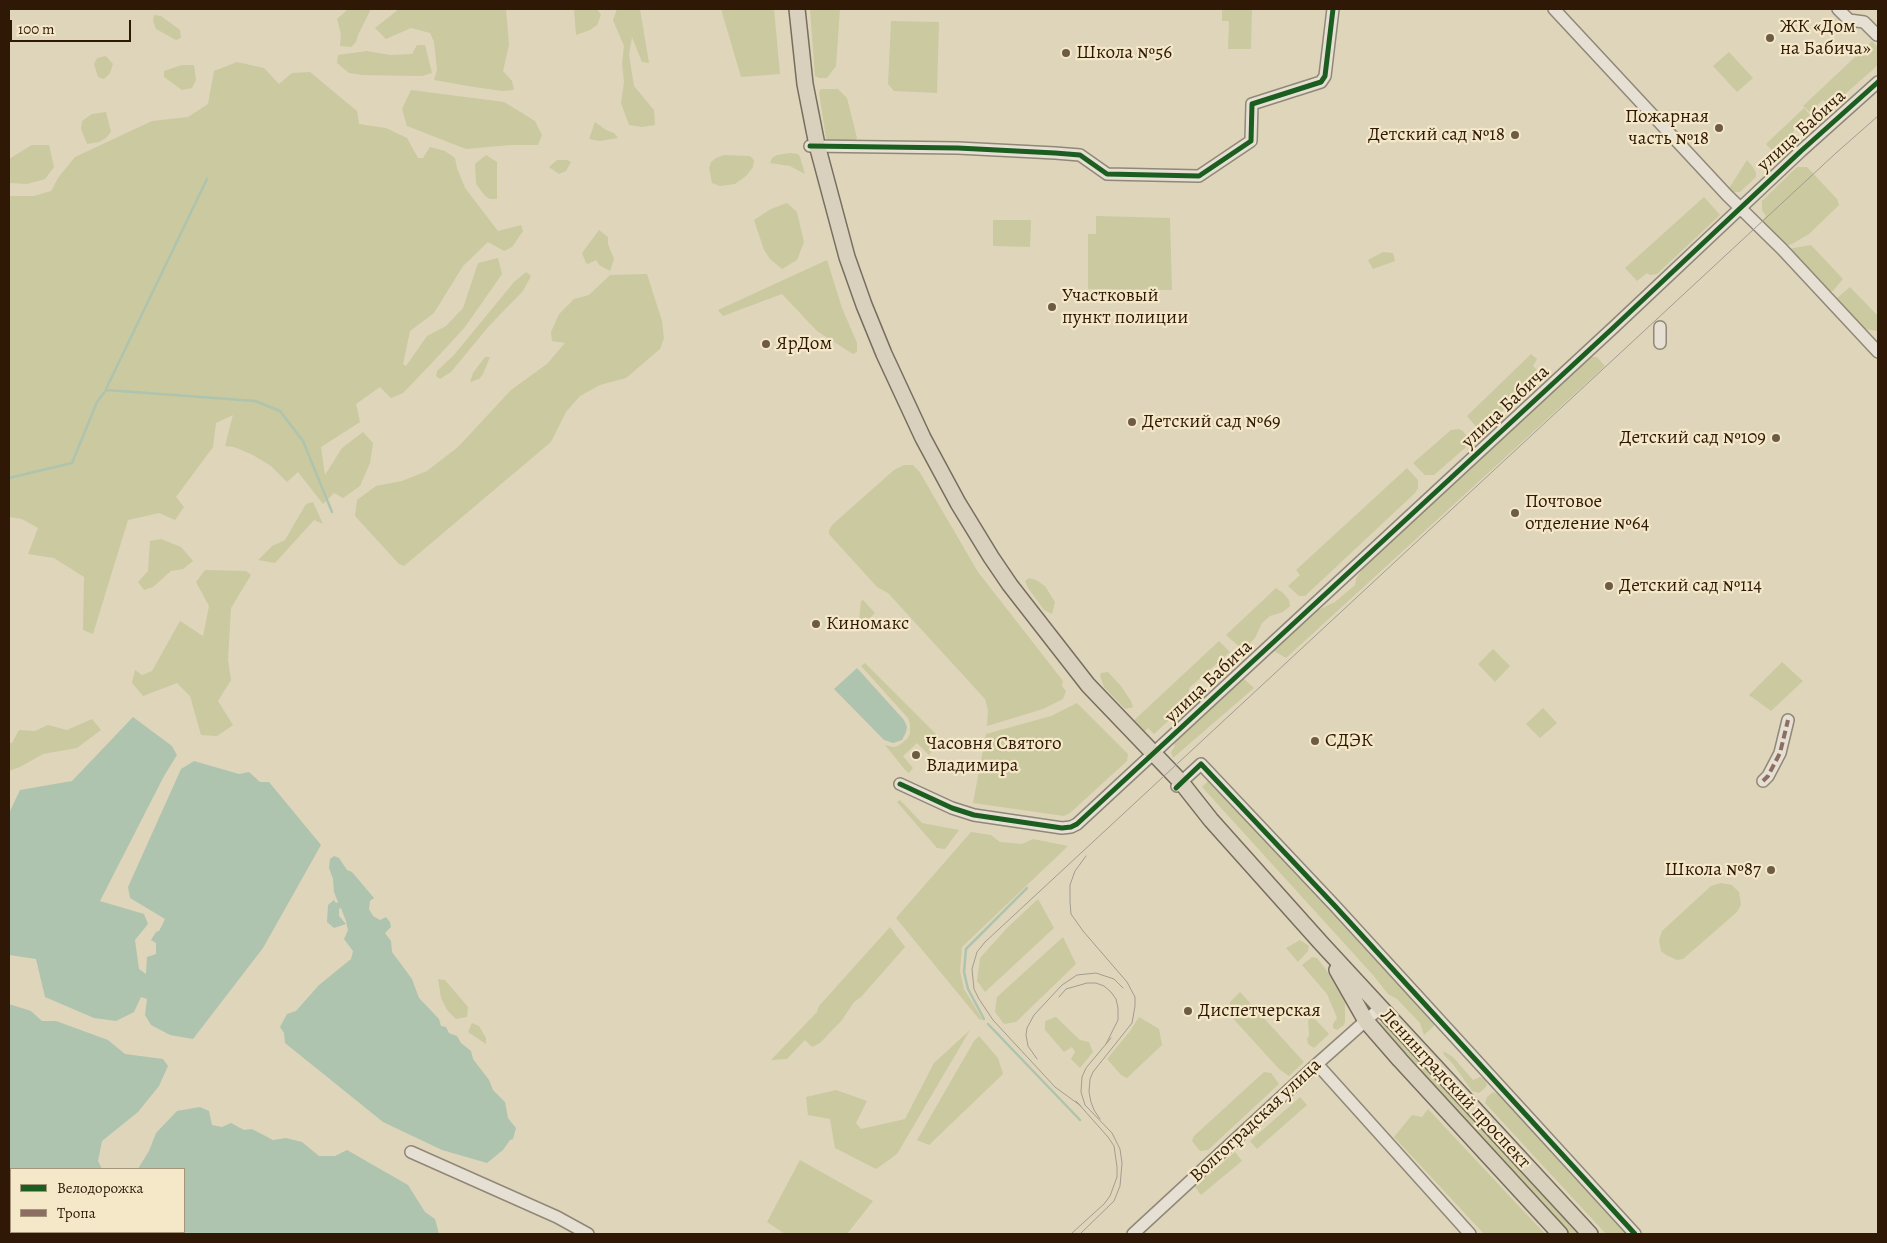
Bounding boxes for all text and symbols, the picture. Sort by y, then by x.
scale bar [12,10,134,42]
place label: ЖК «Дом на Бабича» [1780,16,1871,60]
text: 100 m [18,19,55,39]
marker: ЖК «Дом на Бабича» [1764,32,1776,44]
place label: Школа №56 [1076,42,1172,64]
marker: Школа №56 [1060,47,1072,59]
street label: улица Бабича [1753,85,1851,177]
place label: Пожарная часть №18 [1625,106,1709,150]
marker: Пожарная часть №18 [1713,122,1725,134]
place label: Детский сад №18 [1368,124,1505,146]
marker: Детский сад №18 [1509,129,1521,141]
place label: Участковый пункт полиции [1062,285,1188,329]
marker: Участковый пункт полиции [1046,301,1058,313]
place label: ЯрДом [776,333,832,355]
marker: ЯрДом [760,338,772,350]
street label: улица Бабича [1458,361,1554,453]
place label: Детский сад №69 [1142,411,1281,433]
marker: Детский сад №69 [1126,416,1138,428]
place label: Детский сад №109 [1619,427,1766,449]
marker: Детский сад №109 [1770,432,1782,444]
place label: Почтовое отделение №64 [1525,491,1649,535]
marker: Почтовое отделение №64 [1509,507,1521,519]
place label: Детский сад №114 [1619,575,1762,597]
marker: Детский сад №114 [1603,580,1615,592]
place label: Киномакс [826,613,909,635]
marker: Киномакс [810,618,822,630]
street label: улица Бабича [1161,636,1257,728]
place label: СДЭК [1325,730,1373,752]
place label: Часовня Святого Владимира [926,733,1062,777]
marker: СДЭК [1309,735,1321,747]
marker: Часовня Святого Владимира [910,749,922,761]
place label: Школа №87 [1665,859,1761,881]
marker: Школа №87 [1765,864,1777,876]
place label: Диспетчерская [1198,1000,1321,1022]
street label: Ленинградский проспект [1375,1004,1535,1174]
marker: Диспетчерская [1182,1005,1194,1017]
street label: Волгоградская улица [1185,1054,1327,1188]
legend [10,1168,185,1233]
text: Велодорожка [57,1178,144,1198]
text: Тропа [57,1203,96,1223]

